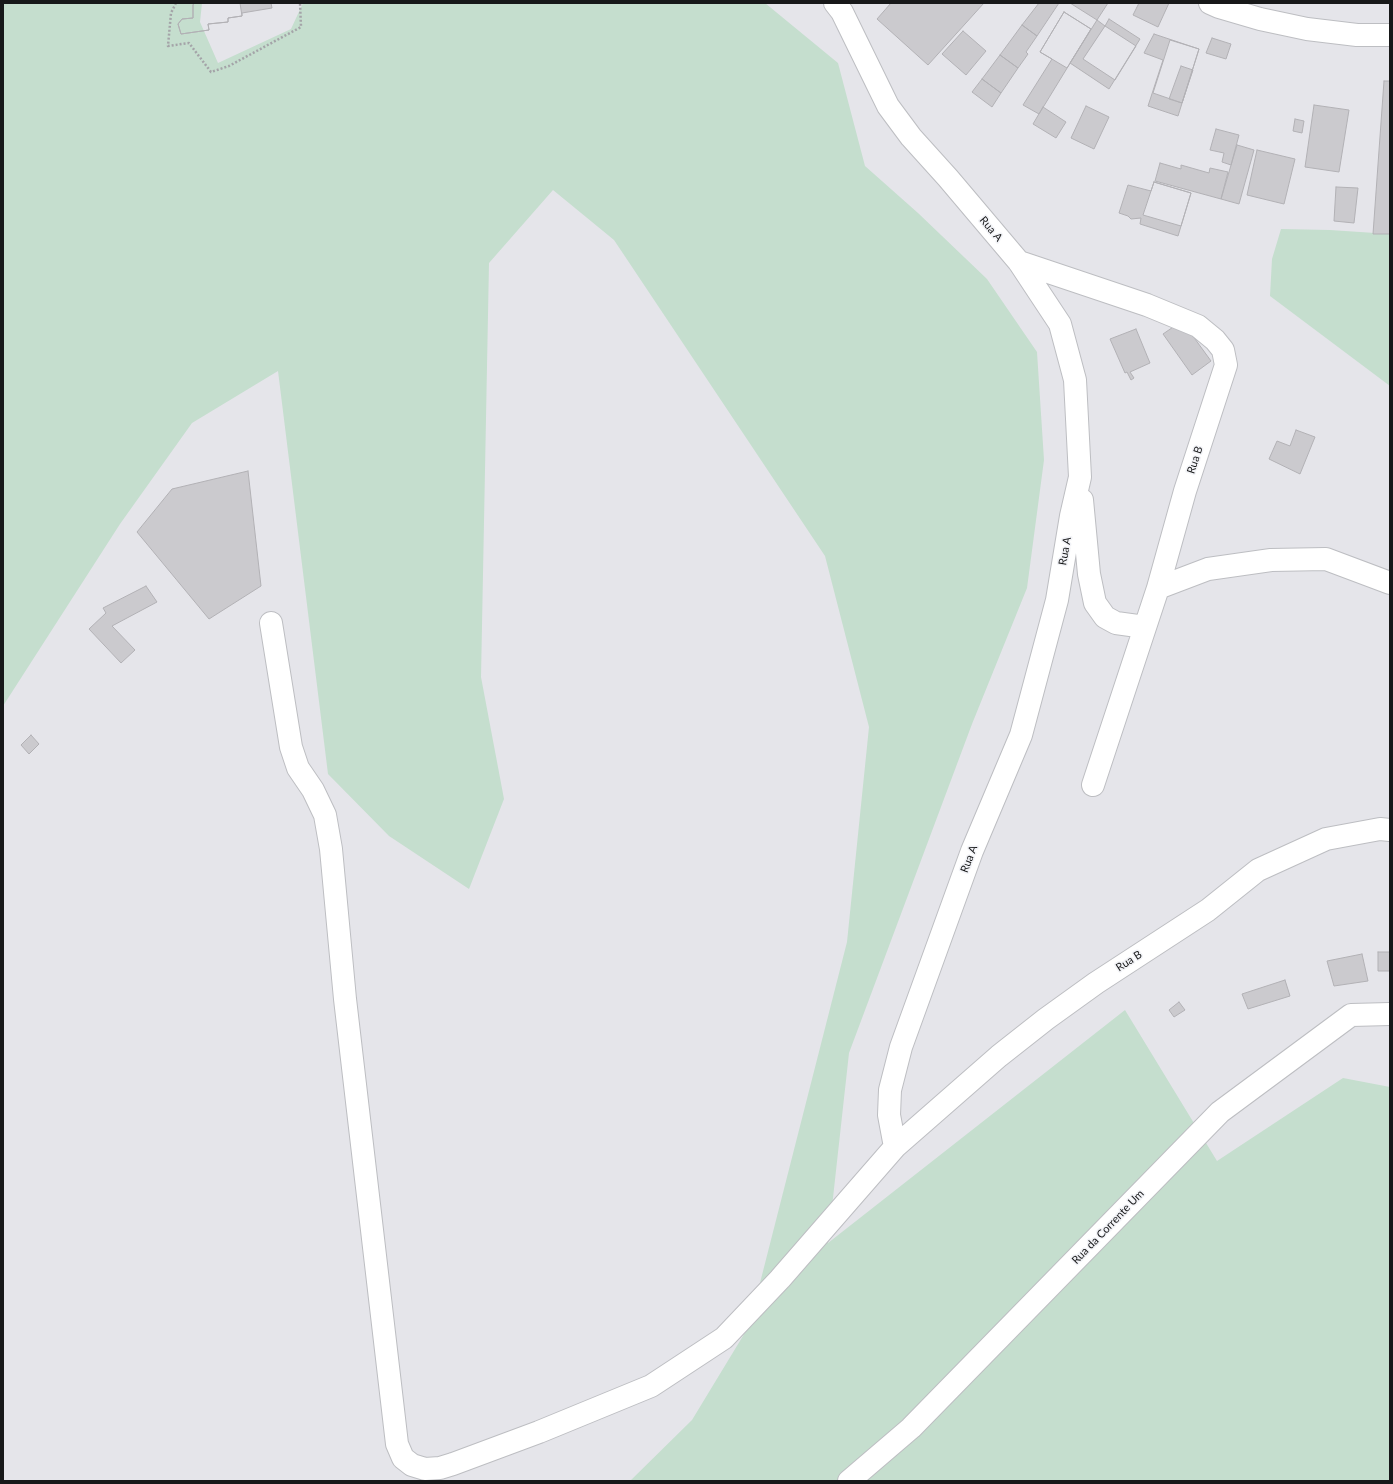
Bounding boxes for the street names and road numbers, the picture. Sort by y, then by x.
street label: Rua A [977,214,1005,244]
street label: Rua B [1184,445,1206,475]
street label: Rua A [1056,536,1074,566]
street label: Rua A [958,843,980,875]
street label: Rua B [1114,948,1144,974]
street label: Rua da Corrente Um [1069,1187,1147,1267]

